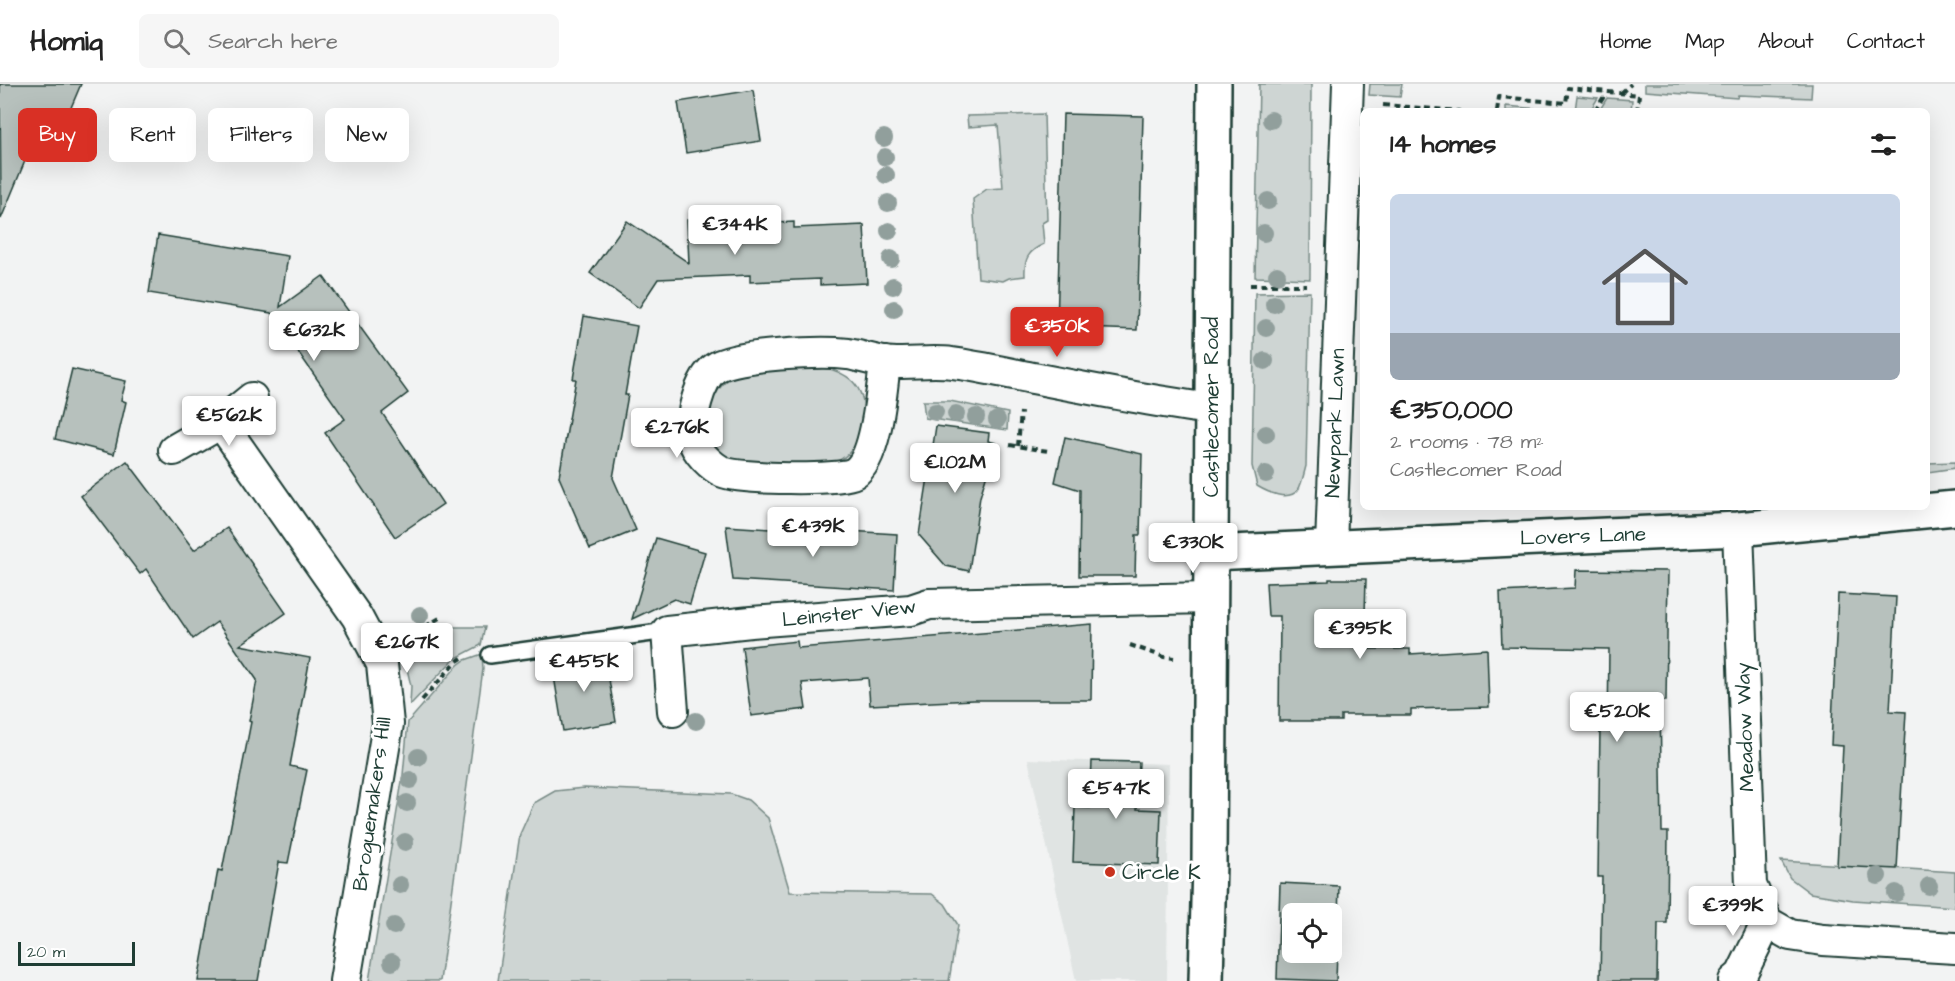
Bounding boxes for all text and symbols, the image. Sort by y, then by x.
search box [139,14,559,68]
text: Homiq [30,22,103,61]
icon: search [160,25,193,58]
text: Search here [208,26,338,57]
text: Home [1600,27,1652,56]
text: Map [1685,27,1725,56]
text: About [1758,27,1814,56]
text: Contact [1847,27,1925,56]
chip: Buy [18,108,97,162]
chip: Rent [109,108,196,162]
chip: Filters [208,108,313,162]
chip: New [325,108,409,162]
text: 14 homes [1390,126,1496,162]
icon: filters [1867,128,1900,161]
pin: €344K [693,205,777,256]
text: €344K [702,210,768,238]
icon: home [1591,233,1699,341]
pin: €350K [1015,307,1099,358]
pin: €632K [272,311,356,362]
text: €350K [1025,312,1089,340]
text: €632K [283,316,345,344]
street label: Castlecomer Road [1197,317,1226,497]
street label: Newpark Lawn [1318,348,1353,498]
text: €350,000 [1390,392,1513,428]
pin: €562K [187,396,271,447]
text: €562K [196,401,262,429]
pin: €276K [635,408,719,459]
text: €276K [645,413,709,441]
text: 2 rooms · 78 m² [1390,428,1544,456]
pin: €1.02M [906,443,1004,494]
text: €1.02M [924,448,986,476]
text: Castlecomer Road [1390,456,1562,484]
pin: €439K [771,507,855,558]
text: €439K [781,512,845,540]
street label: Lovers Lane [1519,519,1647,553]
pin: €330K [1151,523,1235,574]
text: €330K [1163,528,1223,556]
street label: Leinster View [781,592,917,634]
pin: €395K [1318,609,1402,660]
text: €395K [1328,614,1392,642]
pin: €267K [365,623,449,674]
text: €267K [375,628,439,656]
pin: €455K [542,642,626,693]
text: €455K [549,647,619,675]
street label: Meadow Way [1728,661,1764,792]
pin: €520K [1575,692,1659,743]
text: €520K [1584,697,1650,725]
street label: Broguemakers Hill [345,715,401,893]
pin: €547K [1074,769,1158,820]
text: €547K [1082,774,1150,802]
place label: Circle K [1122,858,1201,887]
marker: Circle K [1103,865,1117,879]
pin: €399K [1691,886,1775,937]
text: €399K [1703,891,1763,919]
map controls [1282,903,1342,963]
button: locate [1282,903,1342,963]
scale bar [18,939,135,966]
text: 20 m [27,941,65,963]

